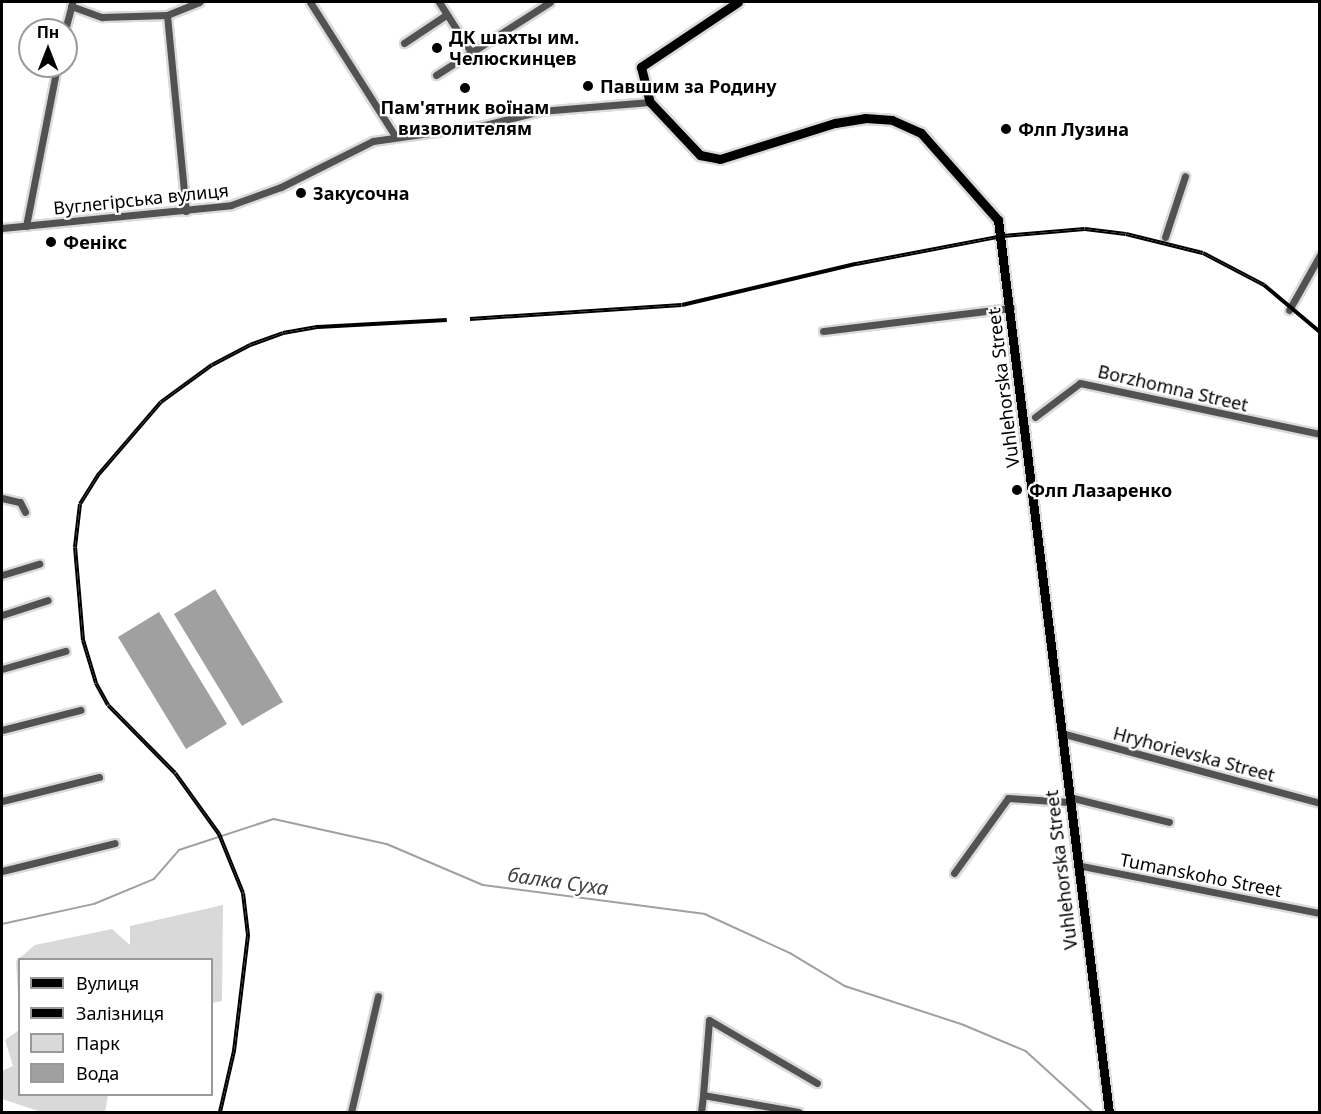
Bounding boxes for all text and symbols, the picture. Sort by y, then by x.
north arrow [18,18,78,78]
text: Пн [37,21,59,43]
place label: ДК шахты им. Челюскинцев [449,27,579,70]
marker: ДК шахты им. Челюскинцев [430,41,444,55]
place label: Павшим за Родину [600,75,777,97]
marker: Павшим за Родину [581,79,595,93]
marker: Пам'ятник воїнам визволителям [458,81,472,95]
place label: Пам'ятник воїнам визволителям [381,97,549,140]
place label: Флп Лузина [1018,118,1129,140]
marker: Флп Лузина [999,122,1013,136]
street label: Вуглегірська вулиця [52,179,230,219]
place label: Закусочна [313,182,409,204]
marker: Закусочна [294,186,308,200]
place label: Фенікс [63,231,127,253]
marker: Фенікс [44,235,58,249]
street label: Vuhlehorska Street [983,307,1023,469]
street label: Borzhomna Street [1096,360,1250,416]
place label: Флп Лазаренко [1029,479,1172,501]
marker: Флп Лазаренко [1010,483,1024,497]
street label: Hryhorievska Street [1111,722,1277,786]
street label: Vuhlehorska Street [1041,789,1081,951]
street label: Tumanskoho Street [1118,849,1284,901]
water label: балка Суха [506,862,610,900]
legend [18,958,213,1096]
text: Вулиця [76,971,139,995]
text: Залізниця [76,1001,164,1025]
text: Парк [76,1031,120,1055]
text: Вода [76,1061,119,1085]

